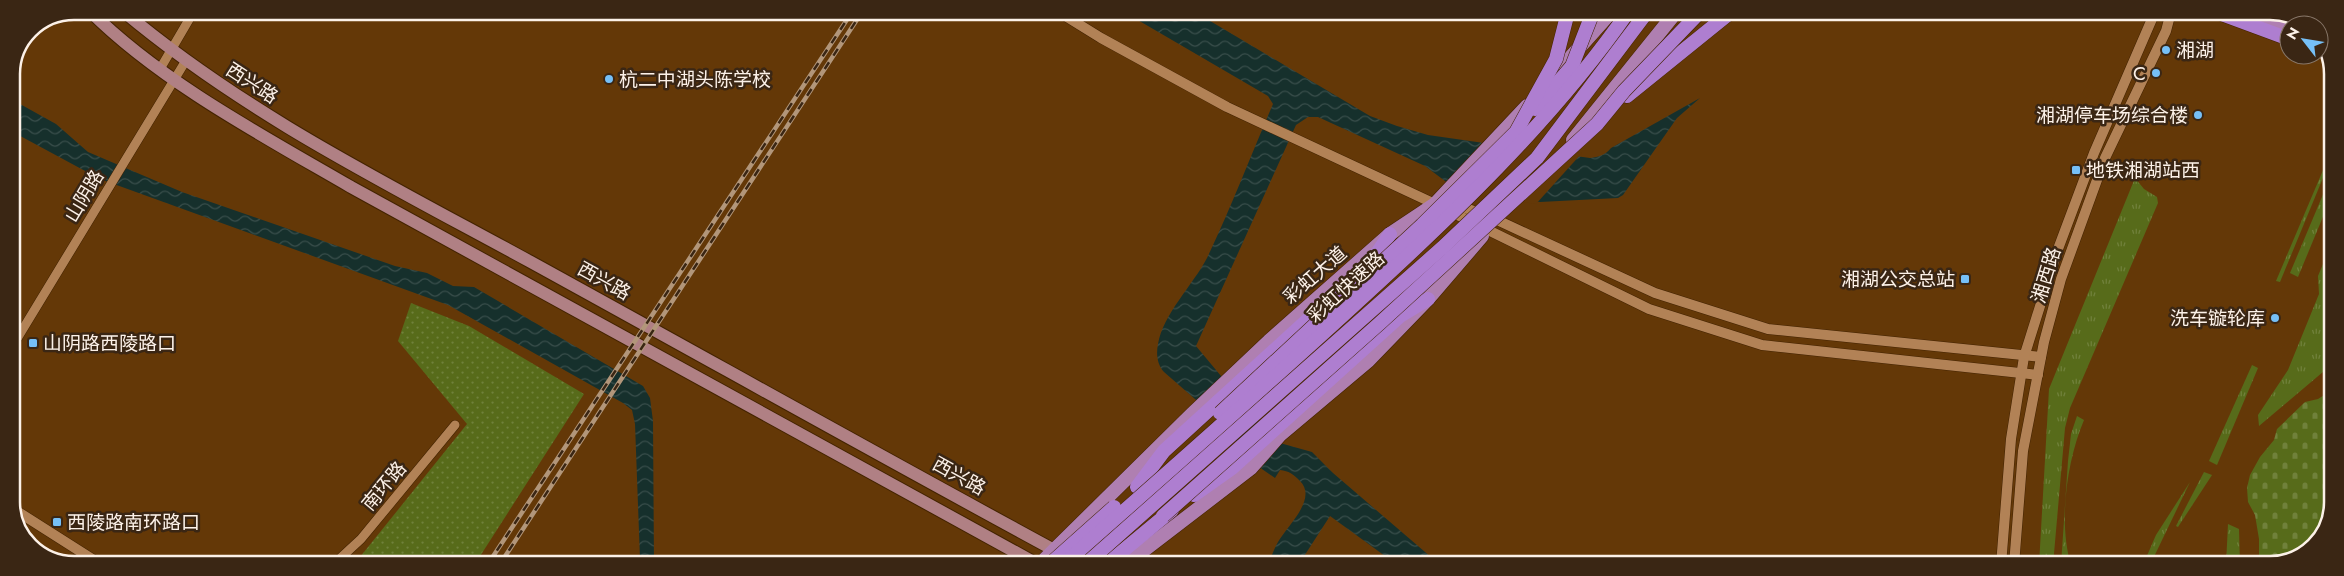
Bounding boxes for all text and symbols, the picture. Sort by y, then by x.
north arrow [2279,15,2329,65]
text: N [2281,23,2304,43]
place label: 湘湖 [2176,37,2214,64]
marker: 湘湖 [2160,44,2172,56]
street label: 西兴路 [221,56,283,110]
place label: C [2133,60,2146,87]
place label: 杭二中湖头陈学校 [619,66,771,93]
marker: C [2150,67,2162,79]
marker: 杭二中湖头陈学校 [603,73,615,85]
place label: 湘湖停车场综合楼 [2036,102,2188,129]
marker: 湘湖停车场综合楼 [2192,109,2204,121]
place label: 地铁湘湖站西 [2086,157,2200,184]
marker: 地铁湘湖站西 [2070,164,2082,176]
street label: 山阴路 [58,165,110,227]
street label: 彩虹大道 [1277,240,1353,310]
street label: 湘西路 [2025,244,2067,306]
street label: 彩虹快速路 [1302,245,1390,329]
street label: 西兴路 [573,255,635,307]
place label: 湘湖公交总站 [1841,266,1955,293]
marker: 湘湖公交总站 [1959,273,1971,285]
place label: 洗车镟轮库 [2170,305,2265,332]
marker: 洗车镟轮库 [2269,312,2281,324]
place label: 山阴路西陵路口 [43,330,176,357]
marker: 山阴路西陵路口 [27,337,39,349]
street label: 西兴路 [928,450,990,502]
street label: 南环路 [355,455,413,517]
place label: 西陵路南环路口 [67,509,200,536]
marker: 西陵路南环路口 [51,516,63,528]

